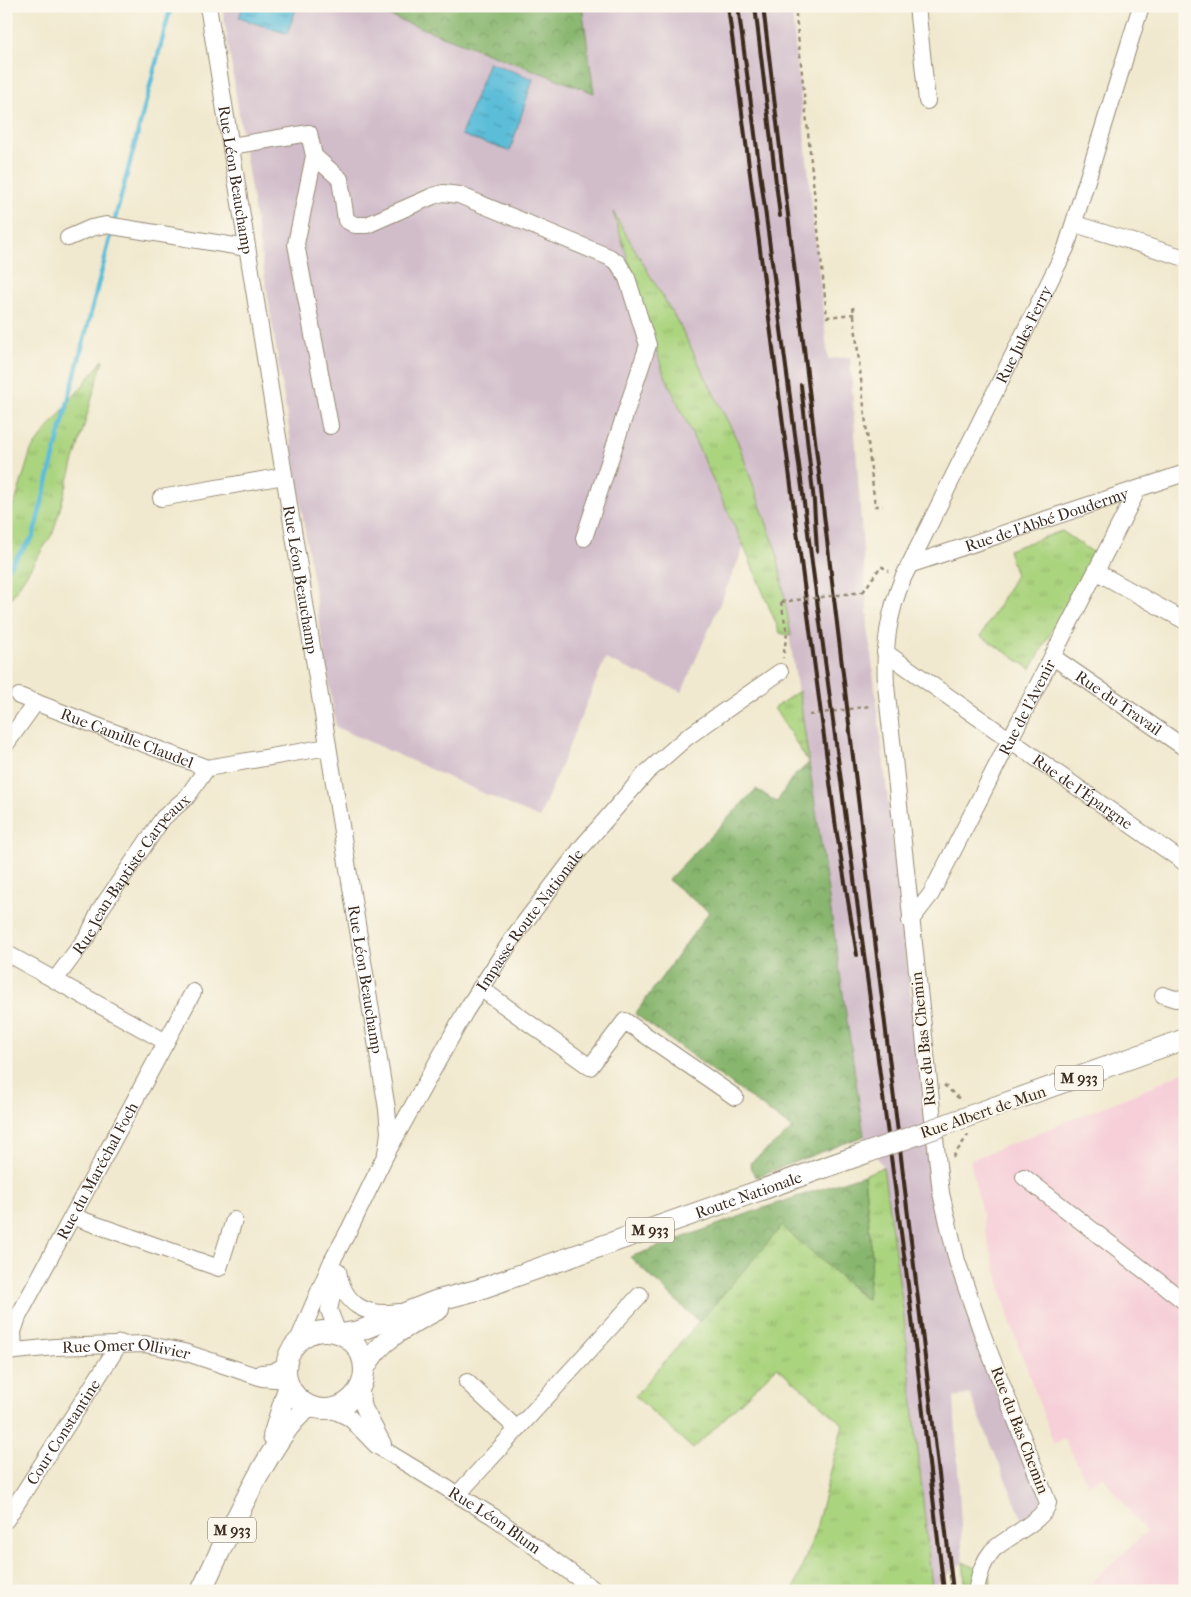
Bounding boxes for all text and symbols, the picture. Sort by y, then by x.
street label: Rue Léon Beauchamp [215,104,258,256]
street label: Rue Jules Ferry [991,282,1056,386]
street label: Rue de l'Abbé Doudermy [962,483,1131,555]
street label: Rue Léon Beauchamp [280,504,323,655]
street label: Rue de l'Avenir [994,656,1059,758]
street label: Rue du Travail [1072,666,1166,739]
street label: Rue Camille Claudel [58,703,197,772]
street label: Rue de l'Épargne [1029,749,1137,833]
street label: Rue Jean-Baptiste Carpeaux [68,789,194,958]
street label: Impasse Route Nationale [472,845,587,994]
street label: Rue Léon Beauchamp [345,904,387,1055]
street label: Rue du Bas Chemin [906,970,939,1107]
road number: M 933 [1055,1066,1103,1090]
street label: Rue Albert de Mun [918,1081,1049,1142]
street label: Rue du Maréchal Foch [52,1099,142,1243]
street label: Route Nationale [692,1167,804,1222]
road number: M 933 [626,1218,674,1242]
street label: Rue Omer Ollivier [62,1334,193,1363]
street label: Rue du Bas Chemin [987,1364,1053,1497]
street label: Cour Constantine [22,1375,104,1488]
street label: Rue Léon Blum [445,1482,545,1558]
road number: M 933 [208,1518,256,1542]

